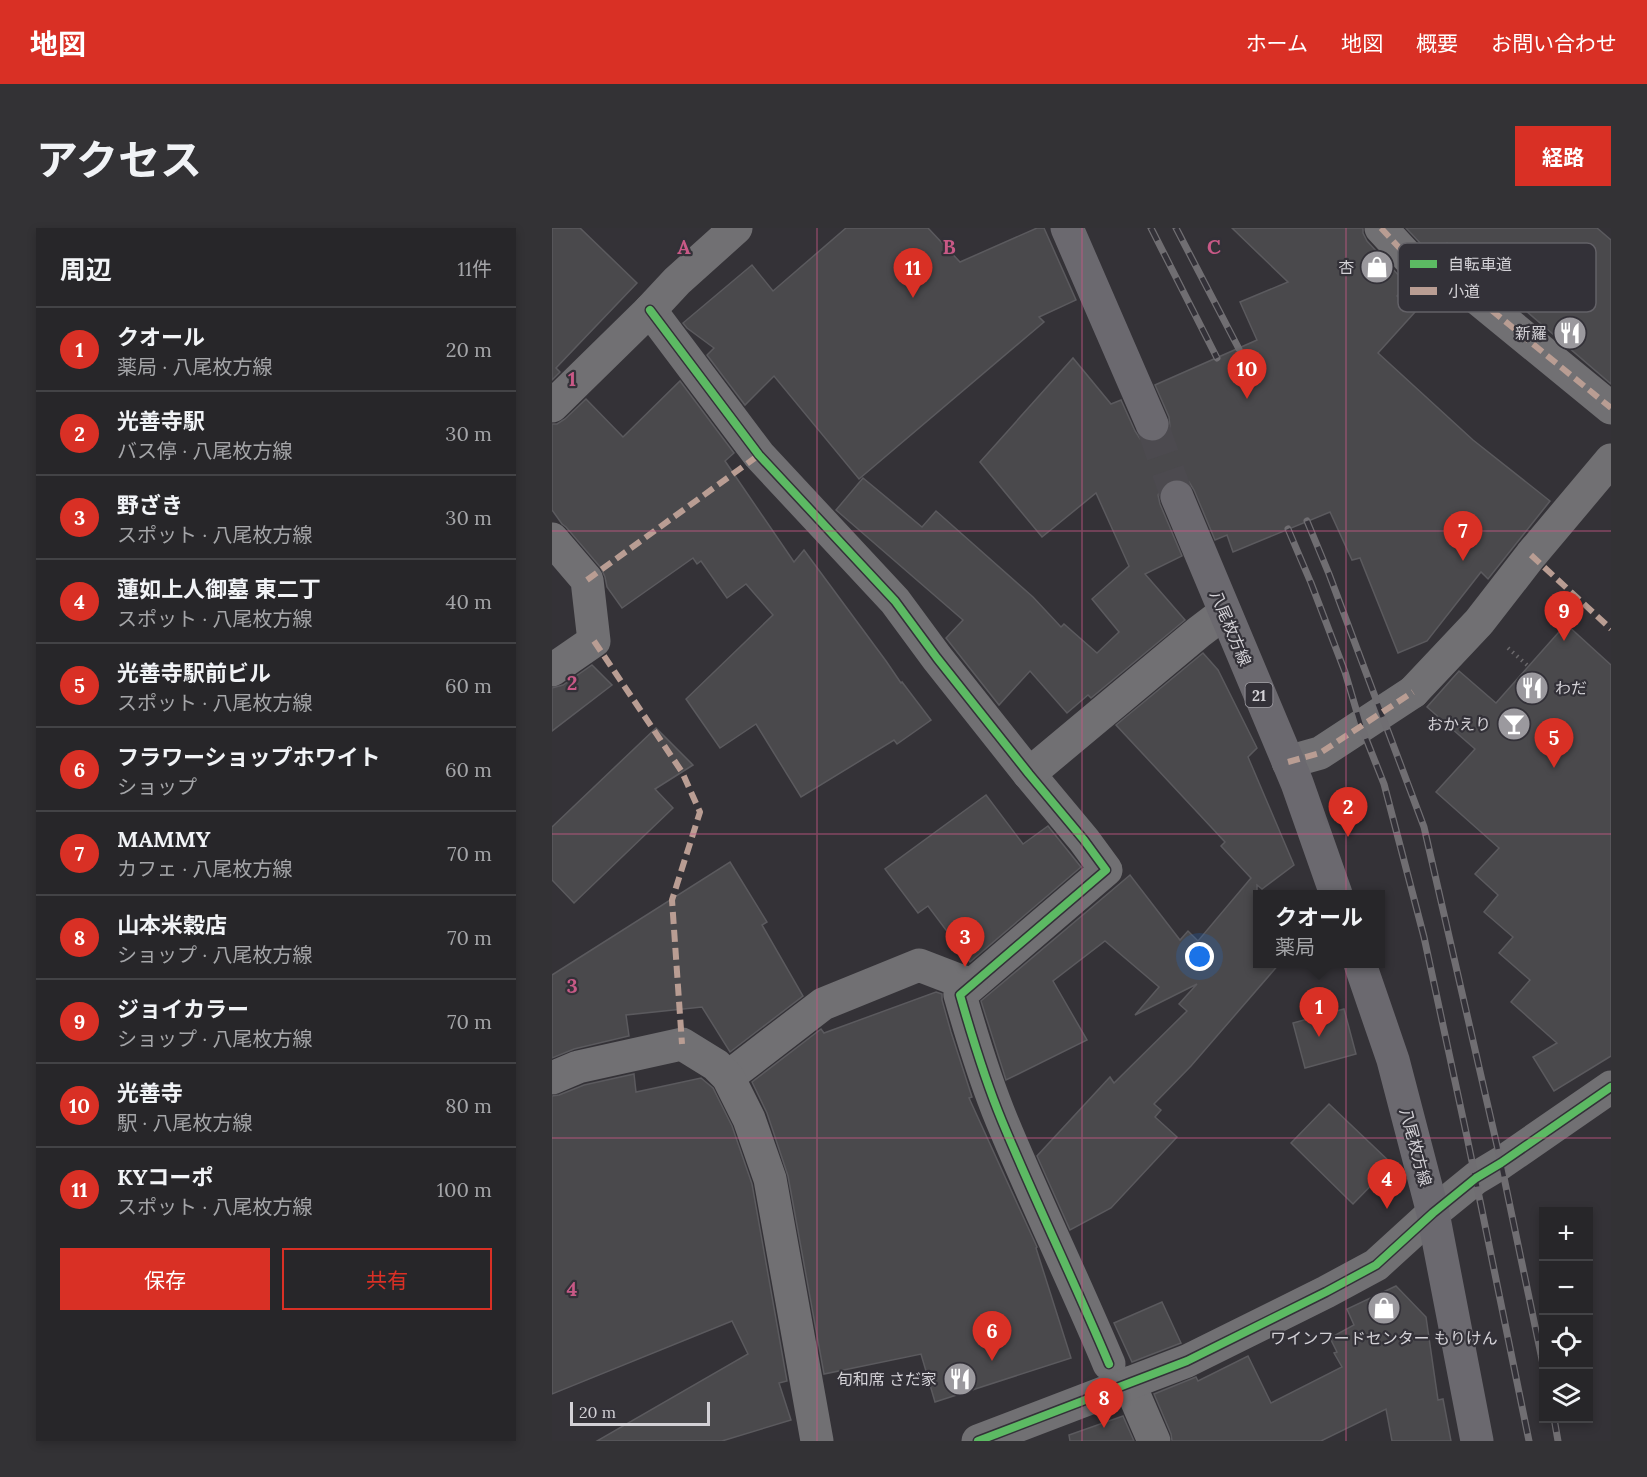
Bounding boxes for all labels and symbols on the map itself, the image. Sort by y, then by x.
text: A [677,234,691,259]
text: B [942,234,956,259]
text: C [1207,234,1221,259]
legend [1398,243,1596,312]
pin: 11 [894,248,932,298]
shop icon: 杏 [1359,249,1395,285]
text: 自転車道 [1448,254,1512,274]
place label: 杏 [1338,257,1354,277]
text: 小道 [1448,281,1480,301]
restaurant icon: 新羅 [1552,315,1588,351]
place label: 新羅 [1515,323,1547,343]
pin: 10 [1228,350,1266,399]
text: 1 [568,366,576,391]
pin: 7 [1444,512,1482,561]
street label: 八尾枚方線 [1206,587,1256,669]
pin: 9 [1544,592,1584,641]
text: 2 [567,670,577,695]
restaurant icon: わだ [1514,670,1550,706]
place label: わだ [1555,678,1587,698]
road number: 21 [1246,683,1272,707]
bar icon: おかえり [1496,706,1532,742]
place label: おかえり [1427,714,1491,734]
pin: 5 [1534,718,1574,768]
pin: 2 [1328,788,1368,837]
pin: 3 [946,918,984,967]
your location [1185,942,1214,971]
text: 3 [566,973,578,998]
pin: 1 [1300,988,1338,1037]
street label: 八尾枚方線 [1396,1106,1436,1188]
pin: 4 [1368,1160,1406,1209]
text: 4 [567,1276,578,1301]
shop icon: ワインフードセンター もりけん [1366,1290,1402,1326]
pin: 6 [972,1312,1012,1361]
place label: ワインフードセンター もりけん [1270,1328,1498,1348]
restaurant icon: 旬和席 さだ家 [942,1361,978,1397]
place label: 旬和席 さだ家 [837,1369,937,1389]
pin: 8 [1084,1378,1124,1428]
scale bar [570,1399,710,1426]

